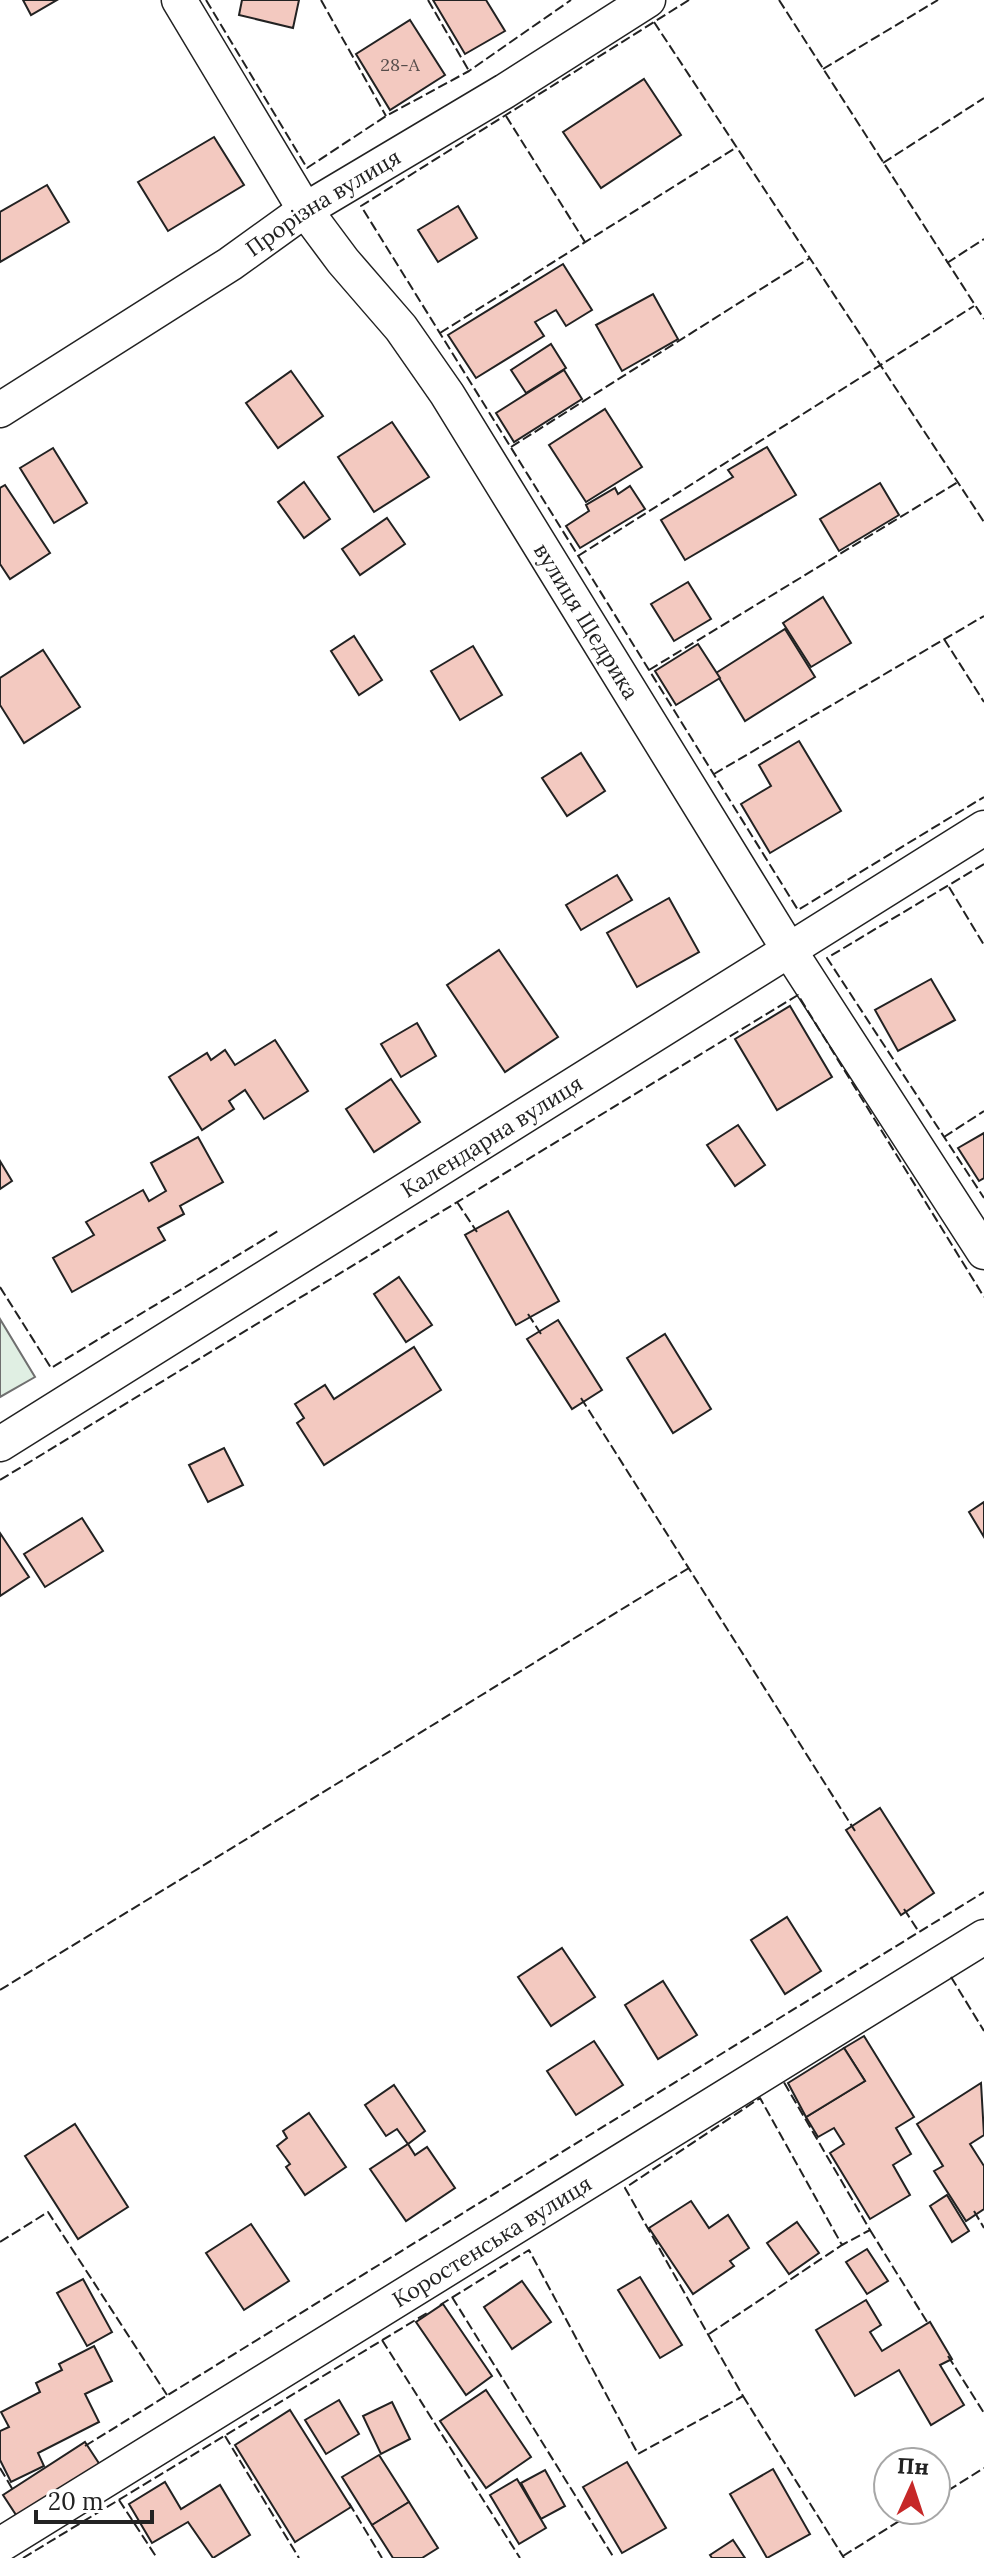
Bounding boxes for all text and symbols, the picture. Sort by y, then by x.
house number: 28-А [380,53,420,76]
street label: Прорізна вулиця [240,143,405,262]
street label: вулиця Щедрика [528,538,645,704]
street label: Календарна вулиця [396,1069,588,1204]
street label: Коростенська вулиця [387,2169,597,2313]
north arrow [872,2446,952,2526]
text: Пн [896,2451,930,2481]
scale bar [36,2474,152,2524]
text: 20 m [48,2486,104,2517]

